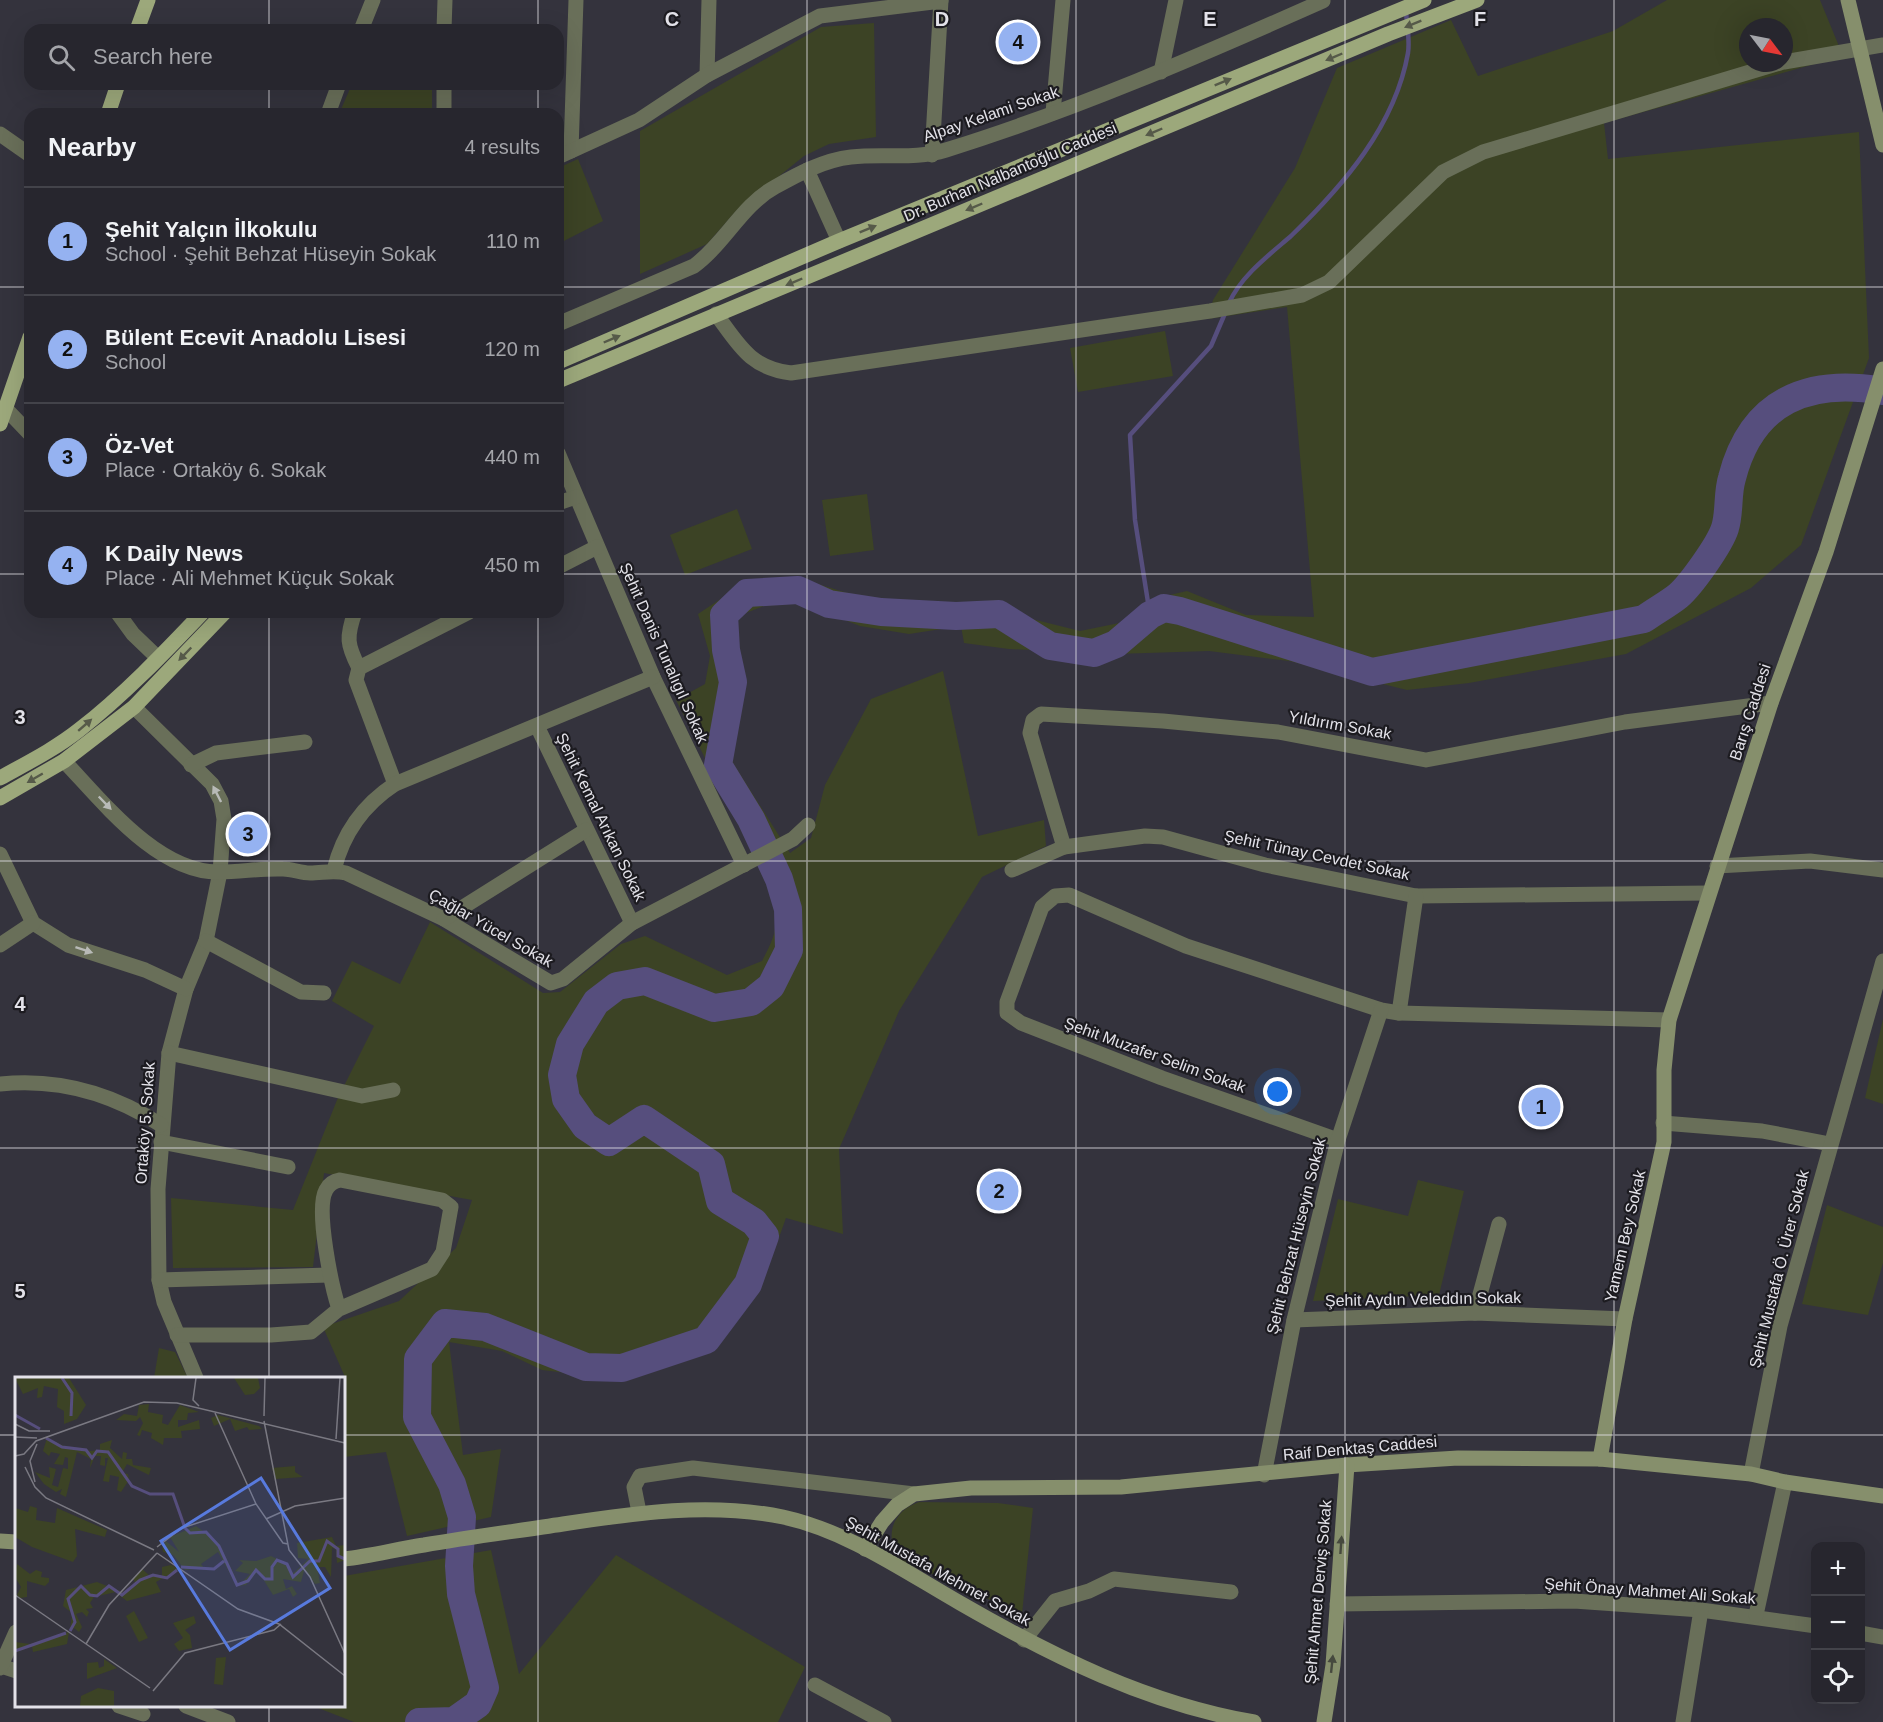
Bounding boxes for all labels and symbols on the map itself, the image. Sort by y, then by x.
text: C [665,8,679,30]
text: D [935,8,949,30]
text: E [1203,8,1217,30]
text: F [1474,8,1486,30]
north arrow [1739,18,1793,72]
pin: 4 [998,20,1038,64]
one-way arrow [1403,20,1421,30]
one-way arrow [1325,53,1343,62]
one-way arrow [1214,77,1232,86]
street label: Alpay Kelami Sokak [921,82,1062,145]
street label: Dr. Burhan Nalbantoğlu Caddesi [901,119,1119,225]
one-way arrow [1145,128,1163,137]
one-way arrow [965,203,983,212]
one-way arrow [860,224,878,234]
one-way arrow [785,278,803,287]
one-way arrow [603,334,621,343]
street label: Şehit Danis Tunalıgıl Sokak [616,560,712,747]
one-way arrow [178,647,192,661]
street label: Barış Caddesi [1726,662,1774,762]
text: 3 [14,706,26,728]
street label: Yıldırım Sokak [1287,708,1394,743]
one-way arrow [77,719,92,732]
street label: Şehit Kemal Arıkan Sokak [553,730,650,905]
one-way arrow [26,773,43,783]
one-way arrow [212,785,222,803]
one-way arrow [97,796,111,810]
pin: 3 [228,812,268,856]
street label: Şehit Tünay Cevdet Sokak [1223,827,1412,883]
street label: Çağlar Yücel Sokak [426,886,557,971]
one-way arrow [75,946,93,956]
text: 4 [14,993,26,1015]
street label: Şehit Muzafer Selim Sokak [1062,1014,1249,1096]
street label: Ortaköy 5. Sokak [132,1060,158,1185]
your location [1263,1077,1292,1106]
pin: 1 [1522,1084,1560,1130]
street label: Şehit Behzat Hüseyin Sokak [1263,1135,1329,1336]
street label: Yamem Bey Sokak [1602,1167,1649,1304]
street label: Şehit Mustafa Ö. Ürer Sokak [1746,1167,1812,1370]
pin: 2 [980,1168,1018,1214]
text: 5 [14,1280,26,1302]
street label: Şehit Aydın Veleddın Sokak [1325,1289,1522,1309]
inset map [15,1377,345,1707]
street label: Raif Denktaş Caddesi [1282,1433,1438,1463]
street label: Şehit Ahmet Derviş Sokak [1301,1498,1335,1685]
street label: Şehit Mustafa Mehmet Sokak [842,1513,1034,1630]
one-way arrow [1336,1536,1346,1555]
street label: Şehit Önay Mahmet Ali Sokak [1544,1575,1757,1607]
one-way arrow [1327,1655,1337,1674]

